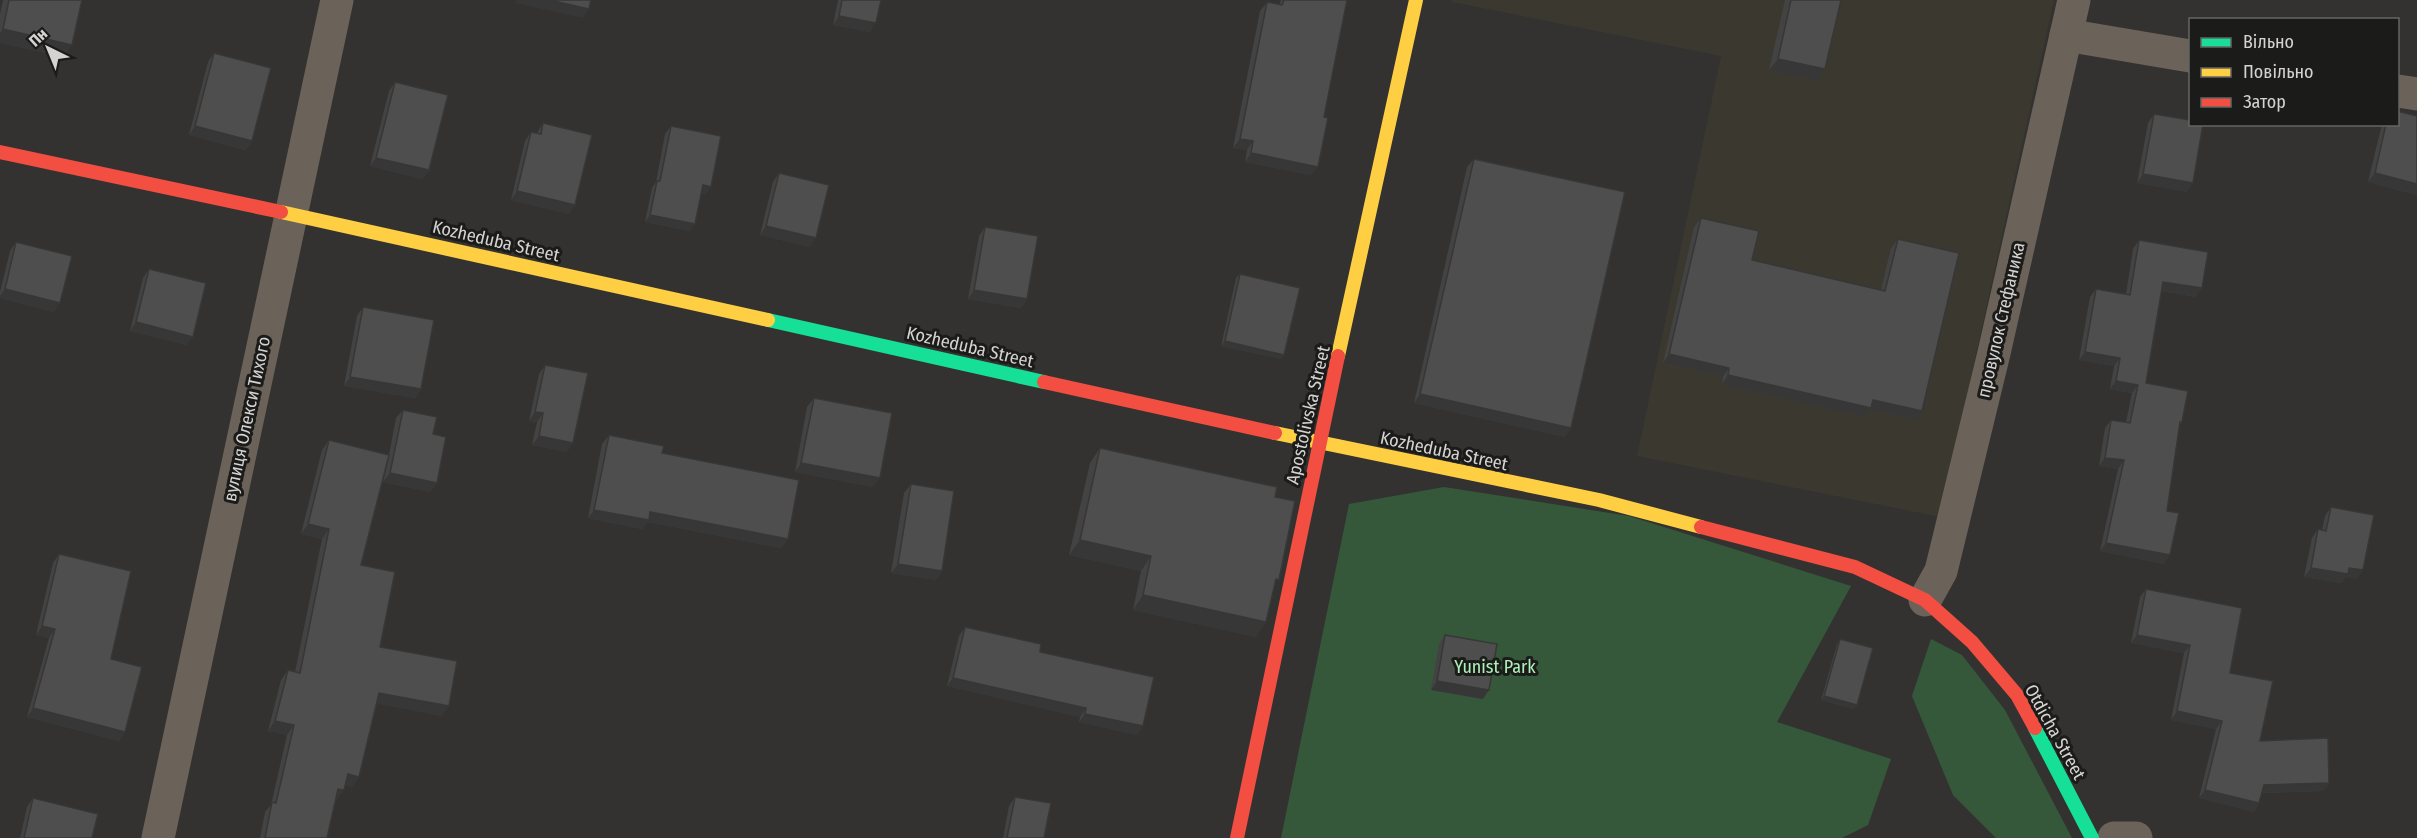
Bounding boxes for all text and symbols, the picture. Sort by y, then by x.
north arrow [18,18,78,78]
legend [2189,18,2399,126]
text: Пн [25,24,51,51]
text: Вільно [2243,31,2294,53]
text: Повільно [2243,61,2314,83]
text: Затор [2243,91,2286,113]
street label: Kozheduba Street [430,216,562,266]
street label: провулок Стефаника [1972,240,2030,400]
street label: Kozheduba Street [904,322,1036,372]
street label: вулиця Олекси Тихого [219,335,275,503]
street label: Apostolivska Street [1281,343,1335,486]
street label: Kozheduba Street [1378,427,1510,475]
park label: Yunist Park [1454,656,1536,678]
street label: Otdicha Street [2020,680,2090,784]

